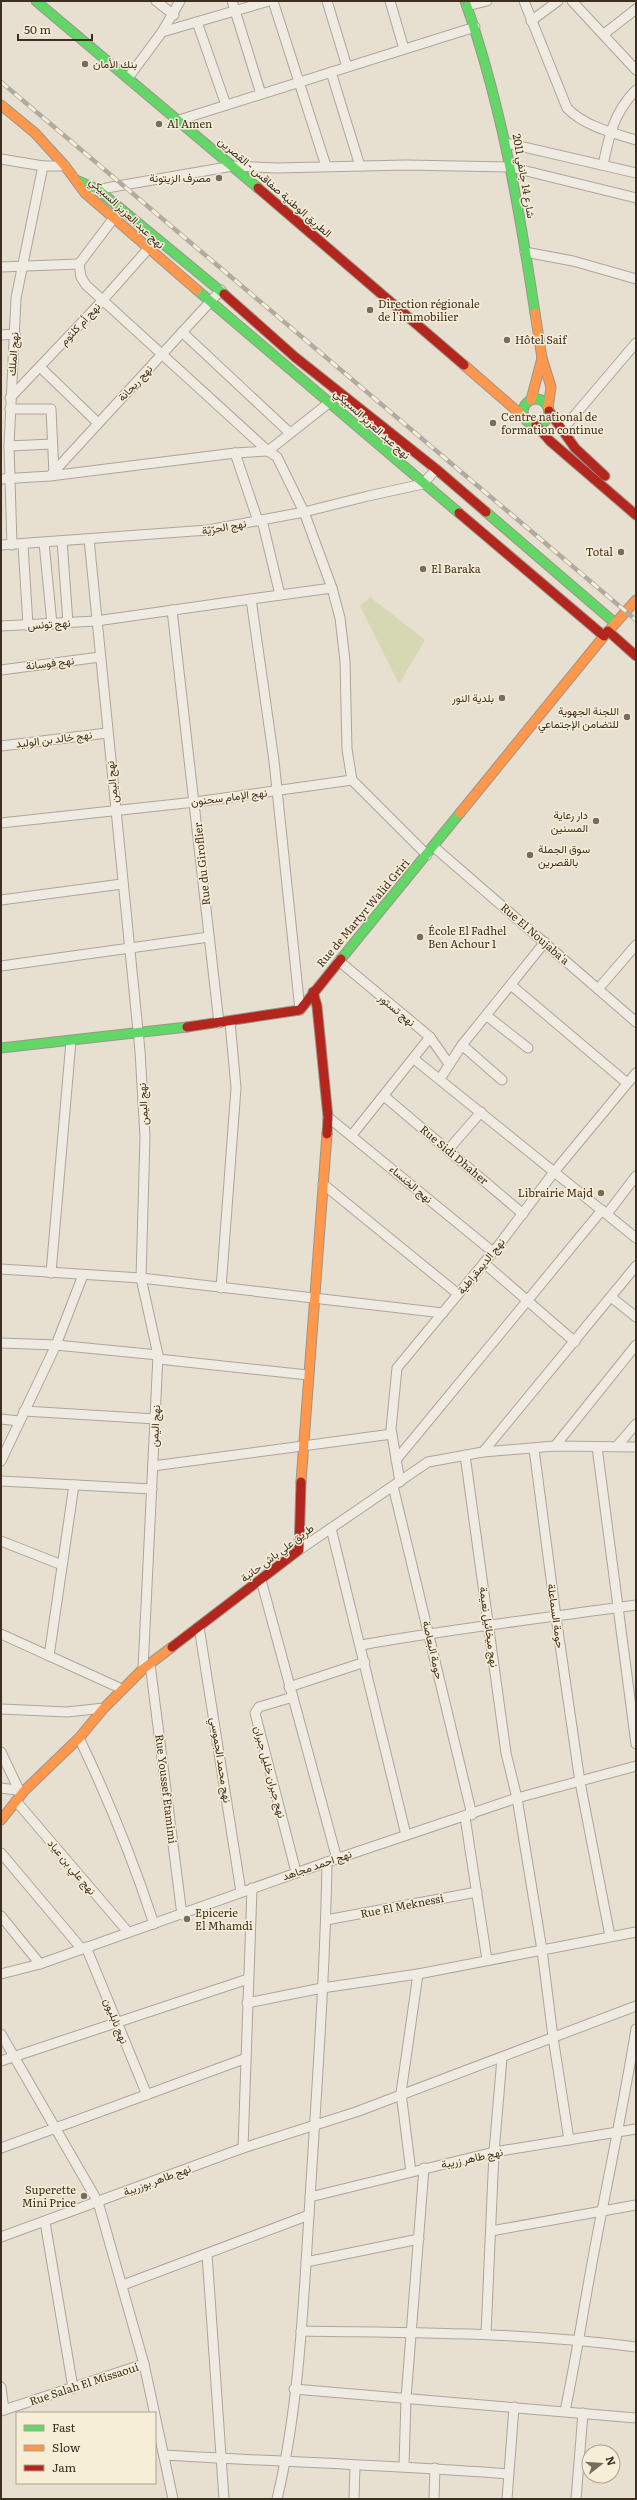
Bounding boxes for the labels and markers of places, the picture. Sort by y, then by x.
place label: بنك الأمان [93,55,137,71]
marker: بنك الأمان [80,59,90,69]
place label: Al Amen [167,115,212,131]
marker: Al Amen [154,119,164,129]
place label: مصرف الزيتونة [149,169,211,185]
marker: مصرف الزيتونة [214,173,224,183]
place label: Direction régionale de l'immobilier [378,295,480,324]
marker: Direction régionale de l'immobilier [365,305,375,315]
place label: Hôtel Saif [515,331,567,347]
marker: Hôtel Saif [502,335,512,345]
place label: Centre national de formation continue [501,408,604,437]
marker: Centre national de formation continue [488,418,498,428]
place label: Total [585,543,613,559]
marker: Total [616,547,626,557]
place label: El Baraka [431,560,481,576]
marker: El Baraka [418,564,428,574]
place label: بلدية النور [451,689,494,705]
marker: بلدية النور [497,693,507,703]
place label: اللجنة الجهوية للتضامن الإجتماعي [538,702,619,734]
marker: اللجنة الجهوية للتضامن الإجتماعي [622,712,632,722]
place label: دار رعاية المسنين [551,806,588,835]
marker: دار رعاية المسنين [591,816,601,826]
place label: سوق الجملة بالقصرين [538,840,590,869]
marker: سوق الجملة بالقصرين [525,850,535,860]
place label: École El Fadhel Ben Achour 1 [428,922,507,951]
marker: École El Fadhel Ben Achour 1 [415,932,425,942]
place label: Librairie Majd [518,1184,593,1200]
marker: Librairie Majd [596,1188,606,1198]
place label: Epicerie El Mhamdi [195,1904,253,1933]
marker: Epicerie El Mhamdi [182,1914,192,1924]
place label: Superette Mini Price [22,2181,76,2210]
marker: Superette Mini Price [79,2191,89,2201]

